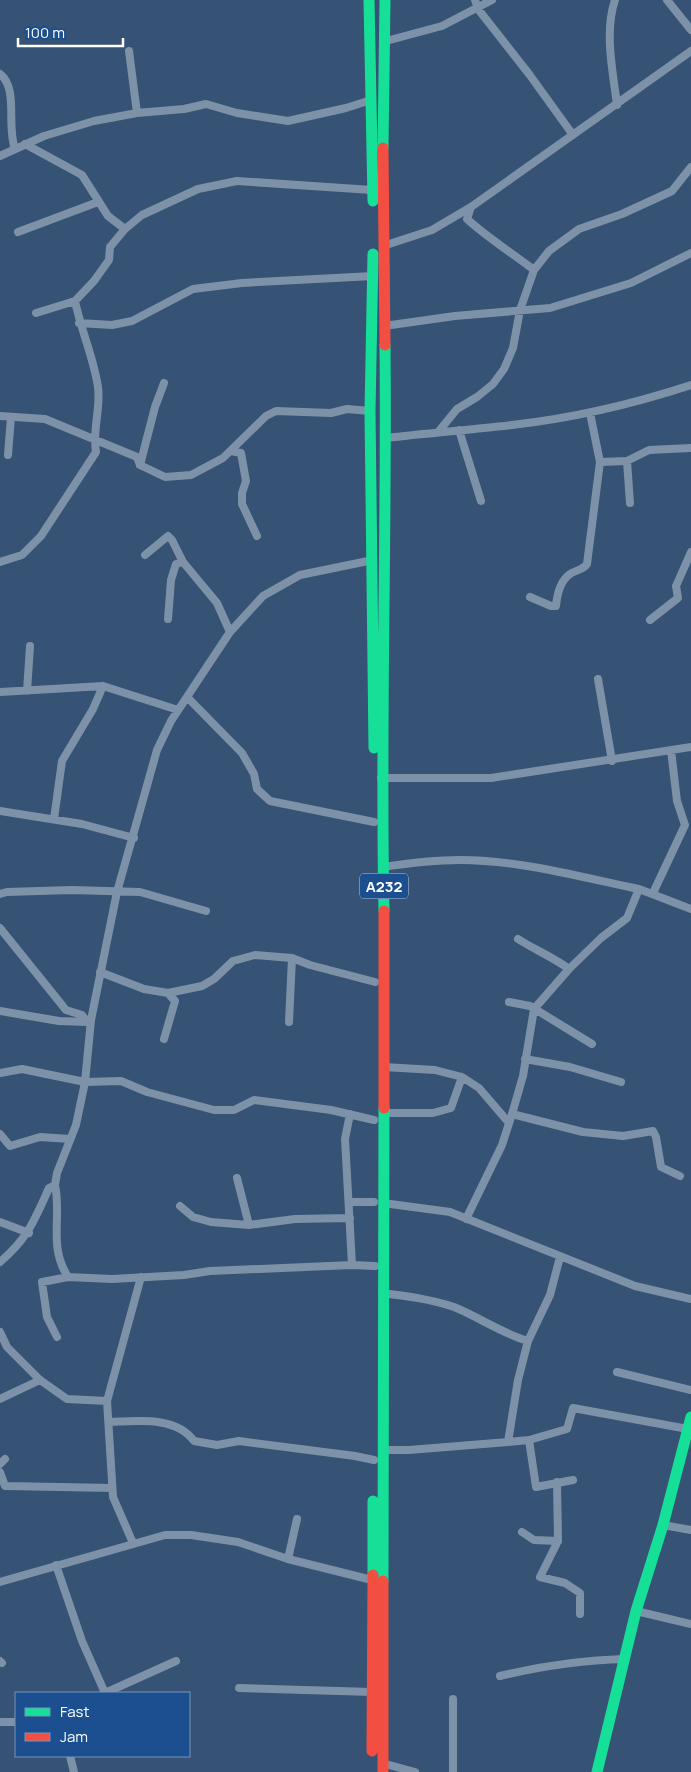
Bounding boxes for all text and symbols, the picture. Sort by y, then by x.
scale bar [18,15,122,47]
text: 100 m [25,22,65,43]
road number: A232 [360,874,408,898]
legend [15,1692,190,1757]
text: Fast [60,1701,89,1722]
text: Jam [60,1726,88,1747]

